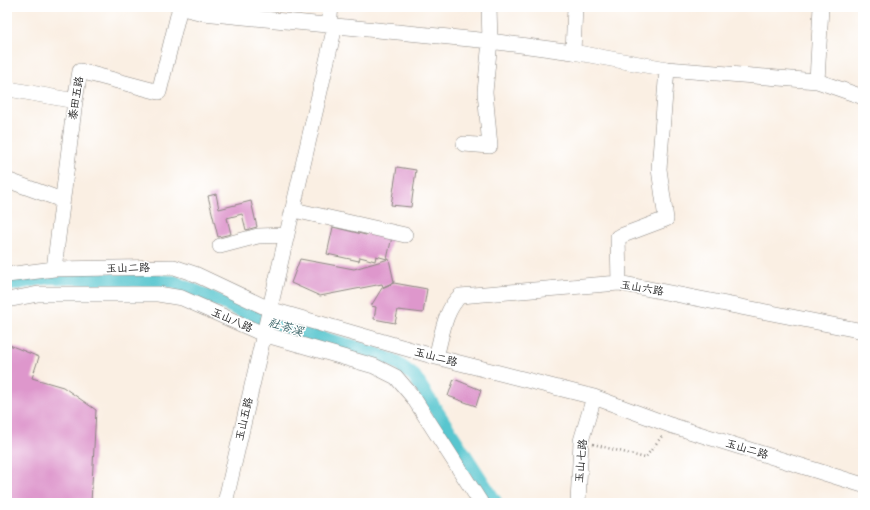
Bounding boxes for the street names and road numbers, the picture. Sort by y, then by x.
street label: 泰田五路 [66,75,86,121]
street label: 玉山二路 [106,261,150,275]
street label: 玉山六路 [619,278,665,298]
street label: 玉山八路 [209,305,255,335]
street label: 玉山二路 [413,345,459,369]
street label: 玉山五路 [233,396,255,442]
street label: 玉山二路 [724,436,770,462]
street label: 玉山七路 [573,439,589,483]

